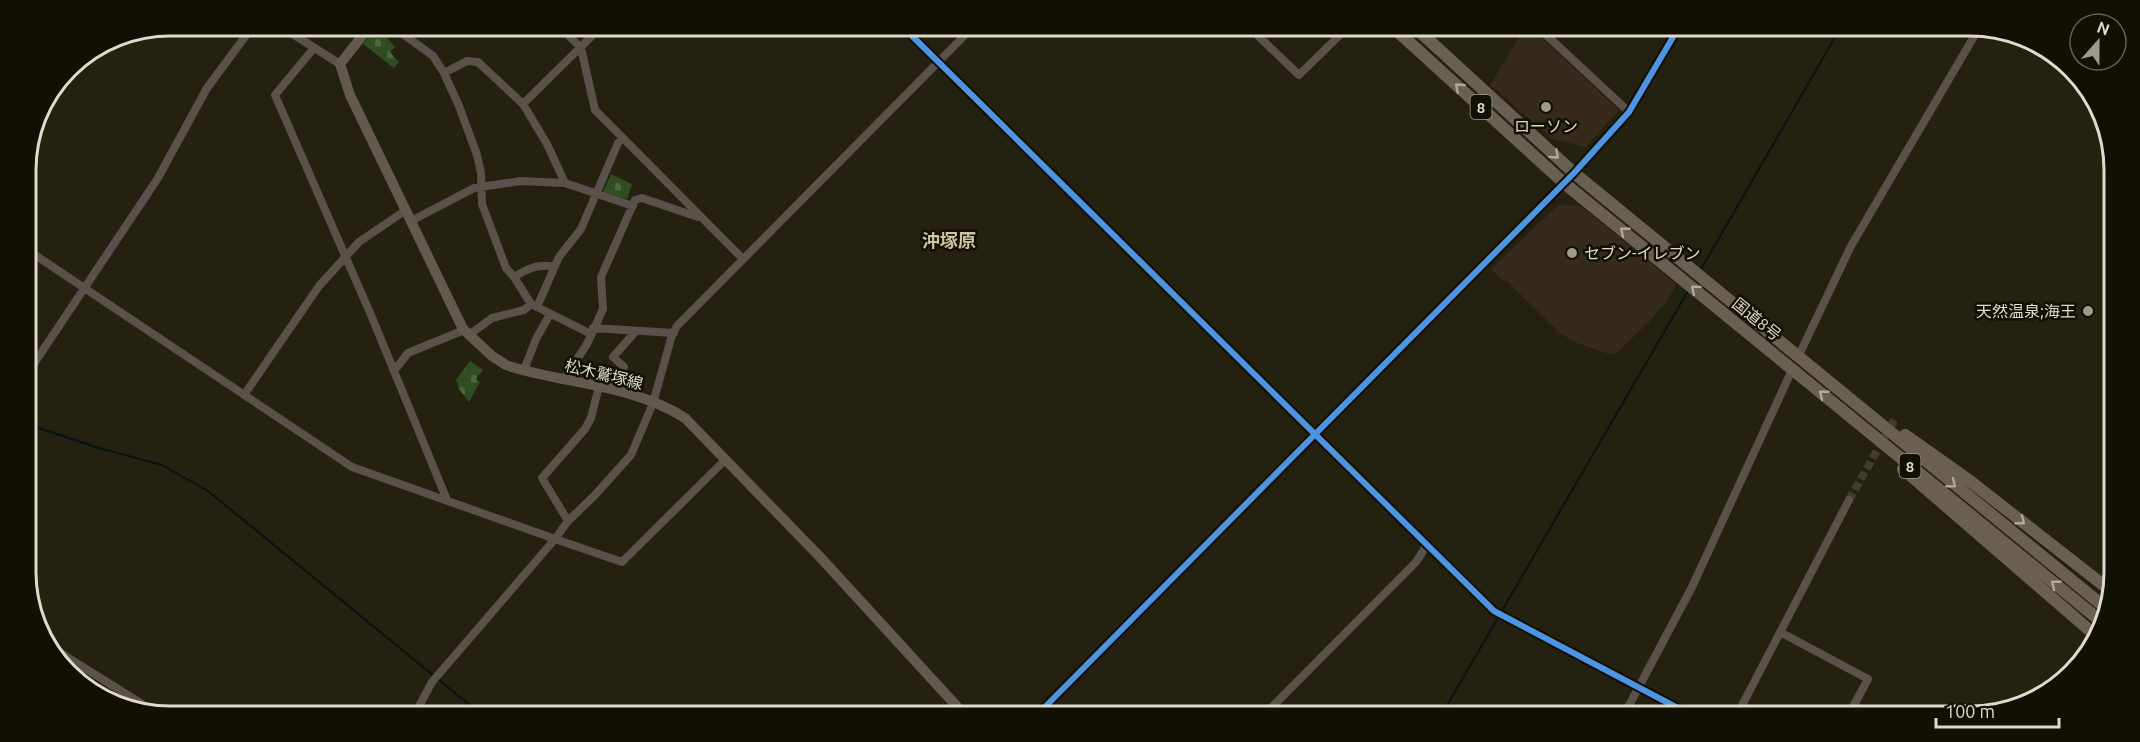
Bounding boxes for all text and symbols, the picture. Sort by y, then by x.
north arrow [2068,12,2128,72]
text: N [2095,17,2112,39]
one-way arrow [1455,83,1466,94]
road number: 8 [1470,95,1492,119]
marker: ローソン [1539,100,1553,114]
place label: ローソン [1514,117,1578,135]
one-way arrow [1548,148,1559,159]
one-way arrow [1620,227,1631,238]
district label: 沖塚原 [922,230,976,250]
place label: セブン-イレブン [1584,244,1701,262]
marker: セブン-イレブン [1565,246,1579,260]
one-way arrow [1691,285,1702,296]
street label: 国道8号 [1729,294,1785,344]
place label: 天然温泉;海王 [1976,302,2076,320]
marker: 天然温泉;海王 [2081,304,2095,318]
street label: 松木鷲塚線 [563,356,645,392]
one-way arrow [1819,390,1830,401]
road number: 8 [1900,454,1920,478]
one-way arrow [1945,476,1956,487]
one-way arrow [2014,514,2025,525]
one-way arrow [2051,580,2062,591]
scale bar [1936,691,2059,729]
text: 100 m [1945,701,1995,721]

